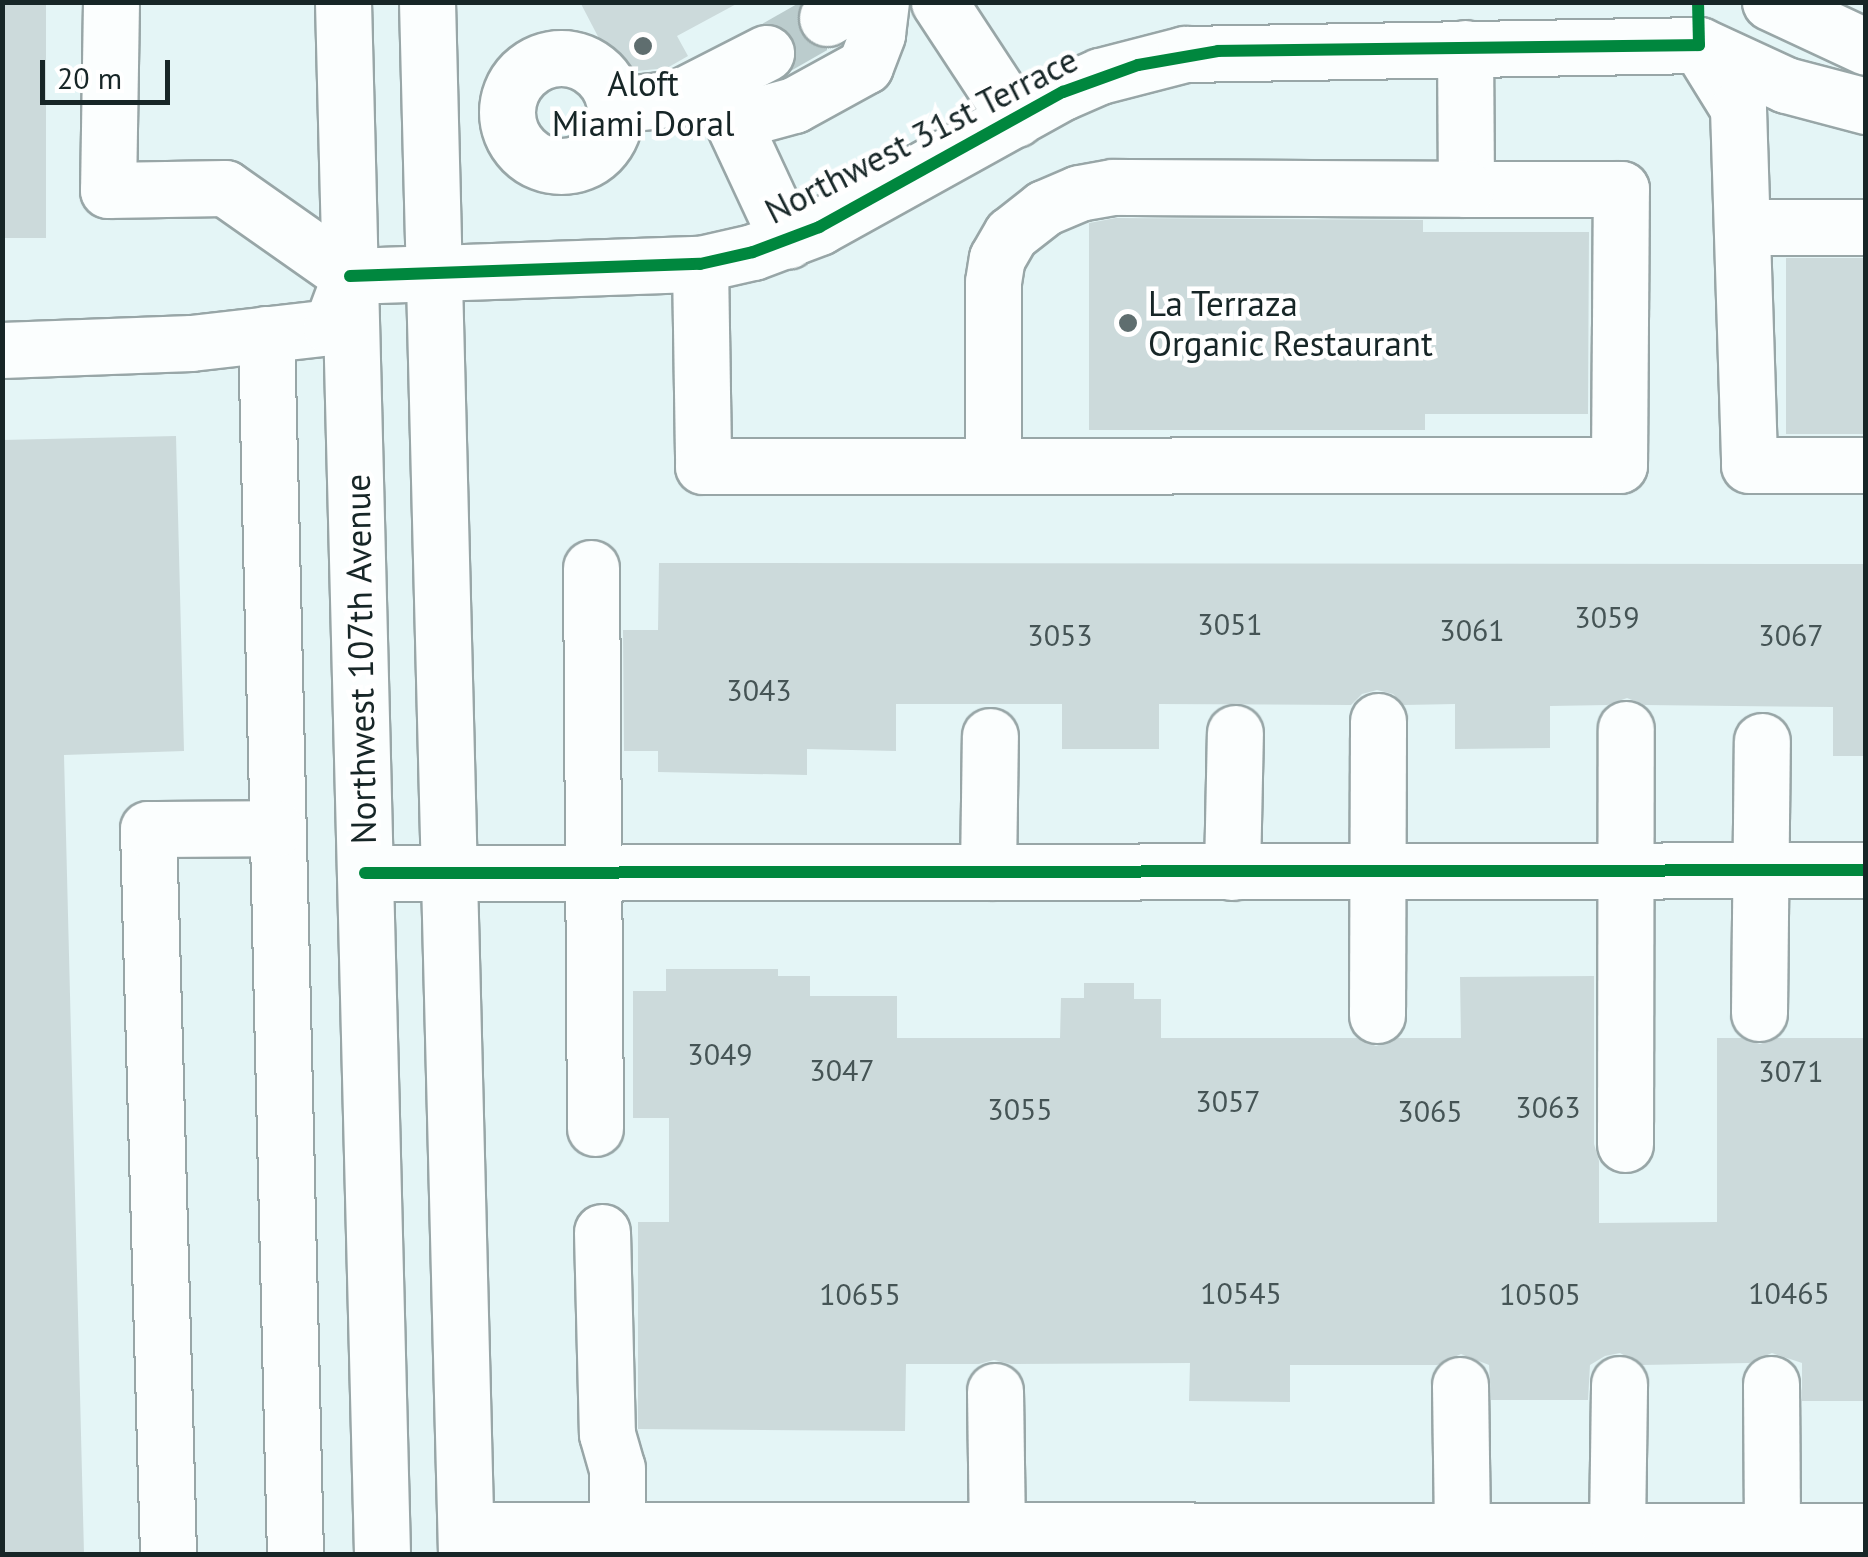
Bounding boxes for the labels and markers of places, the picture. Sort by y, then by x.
marker: Aloft Miami Doral [632,35,654,57]
place label: Aloft Miami Doral [552,62,734,144]
place label: La Terraza Organic Restaurant [1148,282,1434,364]
marker: La Terraza Organic Restaurant [1117,312,1139,334]

